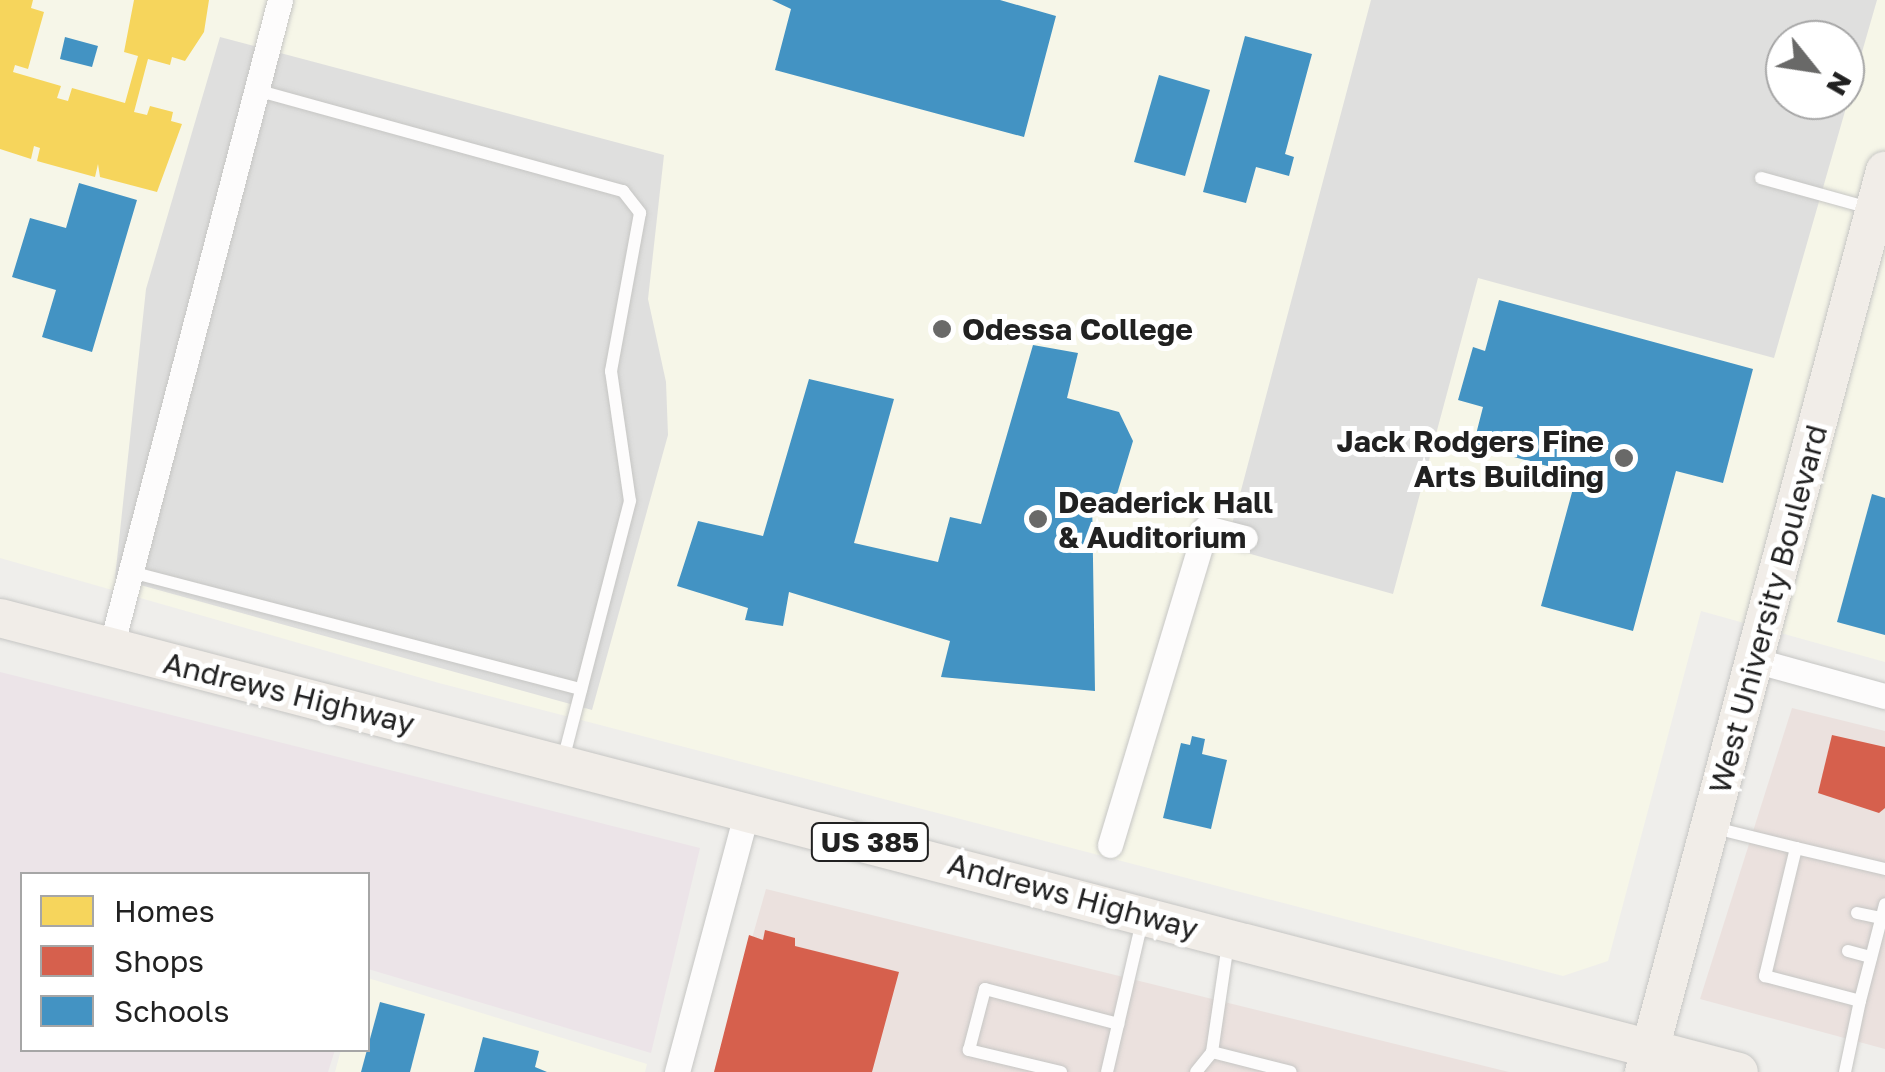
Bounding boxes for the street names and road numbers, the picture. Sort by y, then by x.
street label: West University Boulevard [1701,421,1835,797]
street label: Andrews Highway [160,644,418,742]
road number: US 385 [810,819,930,865]
street label: Andrews Highway [944,845,1202,947]

